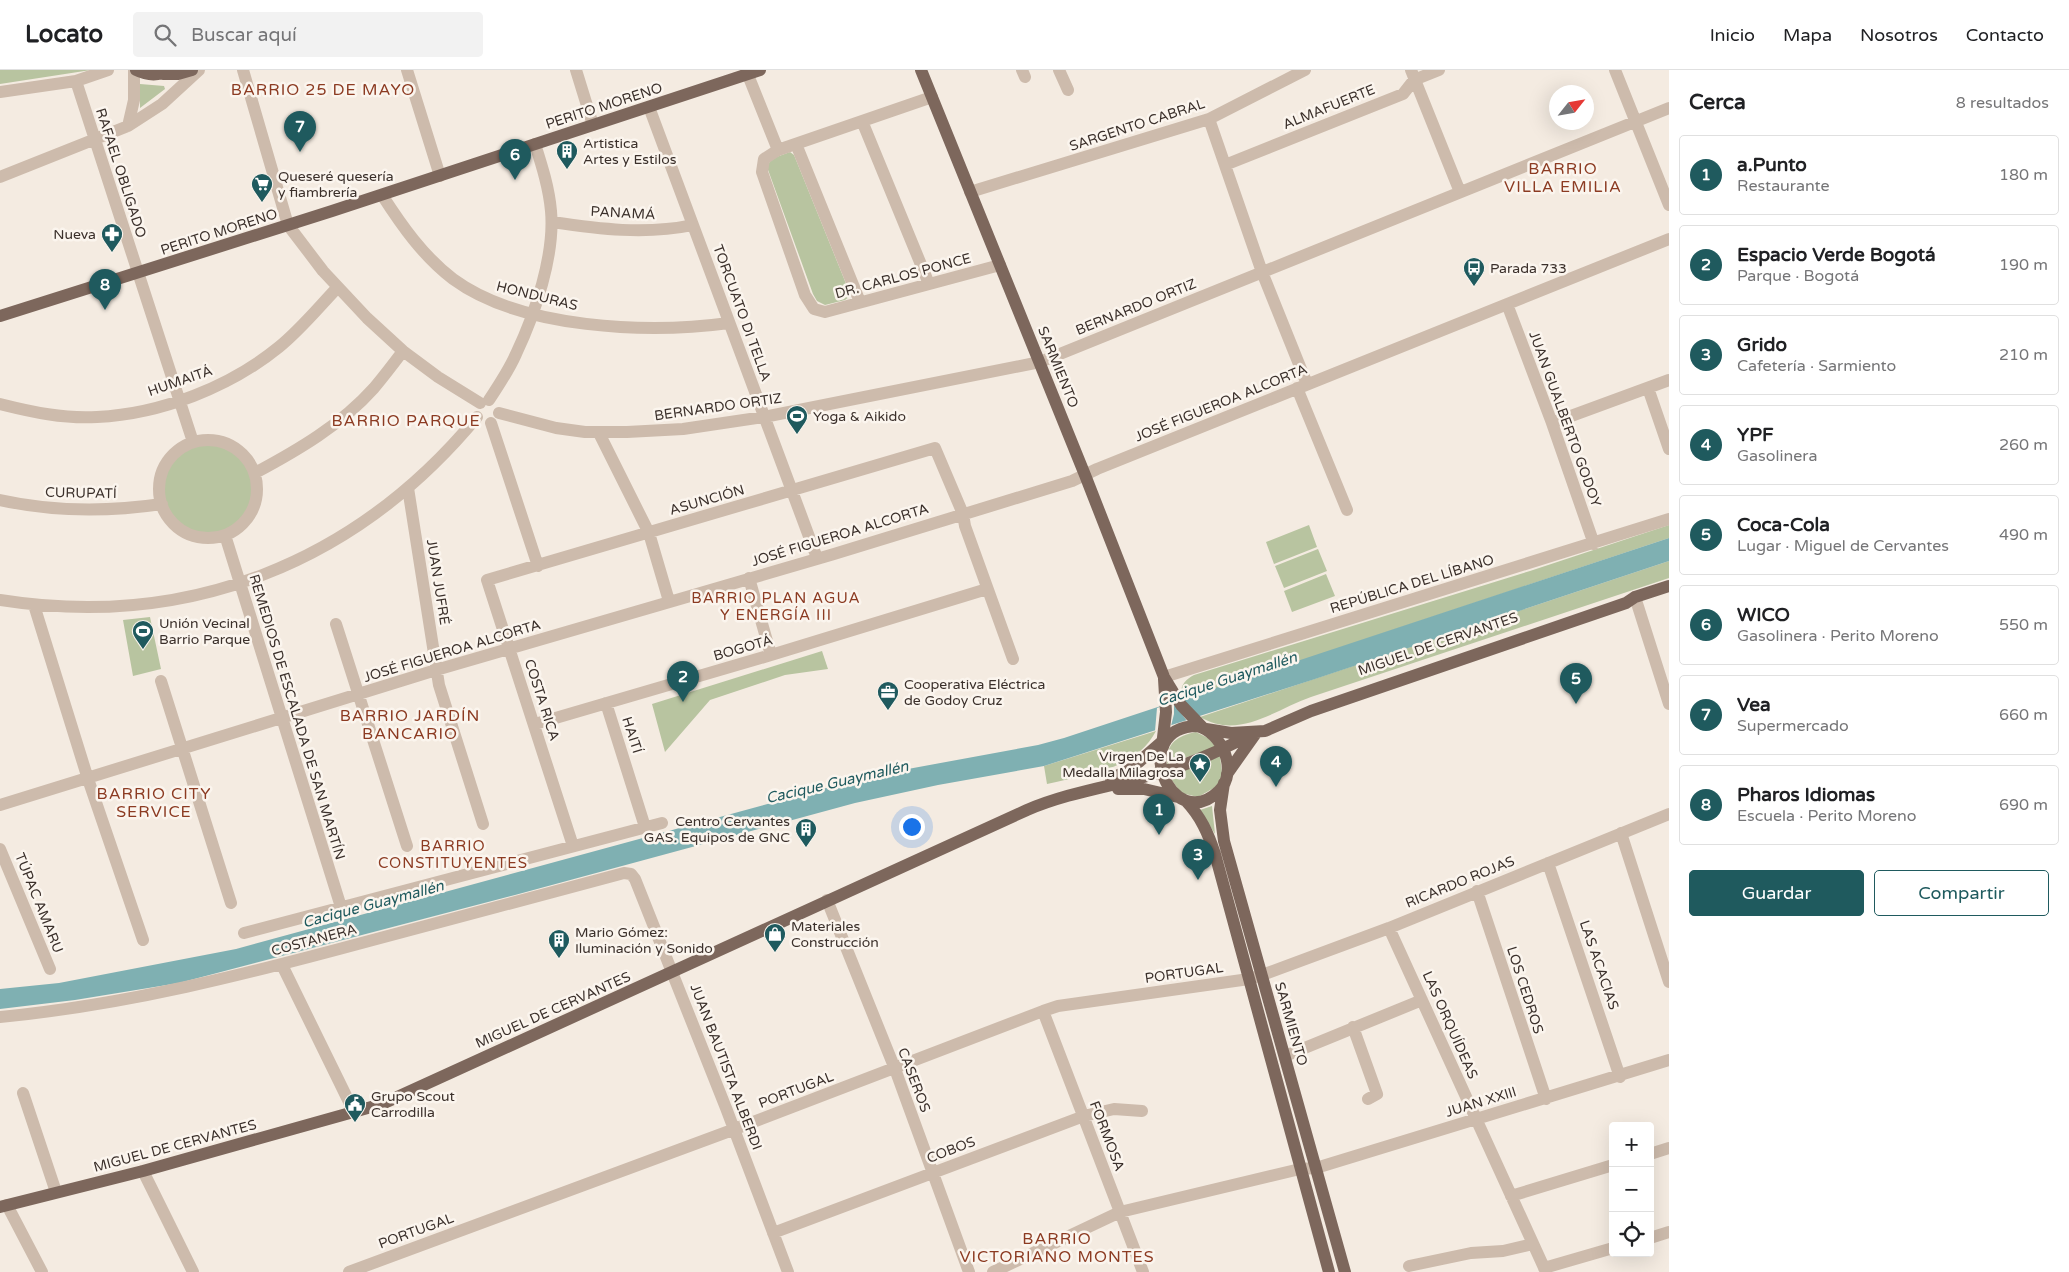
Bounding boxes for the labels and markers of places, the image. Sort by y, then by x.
pin: 7 [284,111,316,152]
place label: Artistica Artes y Estilos [583,135,677,168]
pin: 6 [499,139,531,180]
building icon: Artistica Artes y Estilos [555,139,579,170]
place label: Queseré quesería y fiambrería [278,168,394,201]
supermarket icon: Queseré quesería y fiambrería [250,172,274,203]
pharmacy icon: Nueva [100,222,124,253]
place label: Nueva [53,226,96,243]
bus stop icon: Parada 733 [1462,256,1486,287]
place label: Parada 733 [1490,260,1567,277]
pin: 8 [89,269,121,310]
sports icon: Yoga & Aikido [785,404,809,435]
place label: Yoga & Aikido [813,408,906,425]
place label: Unión Vecinal Barrio Parque [159,615,250,648]
sports icon: Unión Vecinal Barrio Parque [131,619,155,650]
pin: 2 [667,661,699,702]
pin: 5 [1560,663,1592,704]
place label: Cooperativa Eléctrica de Godoy Cruz [904,676,1045,709]
office icon: Cooperativa Eléctrica de Godoy Cruz [876,680,900,711]
pin: 4 [1260,746,1292,787]
place label: Virgen De La Medalla Milagrosa [1062,748,1184,781]
place icon: Virgen De La Medalla Milagrosa [1188,752,1212,783]
pin: 1 [1143,794,1175,835]
place label: Centro Cervantes GAS. Equipos de GNC [644,813,790,846]
building icon: Centro Cervantes GAS. Equipos de GNC [794,817,818,848]
pin: 3 [1182,839,1214,880]
place label: Materiales Construcción [791,918,879,951]
shop icon: Materiales Construcción [763,922,787,953]
place label: Mario Gómez: Iluminación y Sonido [575,924,713,957]
building icon: Mario Gómez: Iluminación y Sonido [547,928,571,959]
place label: Grupo Scout Carrodilla [371,1088,456,1121]
public building icon: Grupo Scout Carrodilla [343,1092,367,1123]

